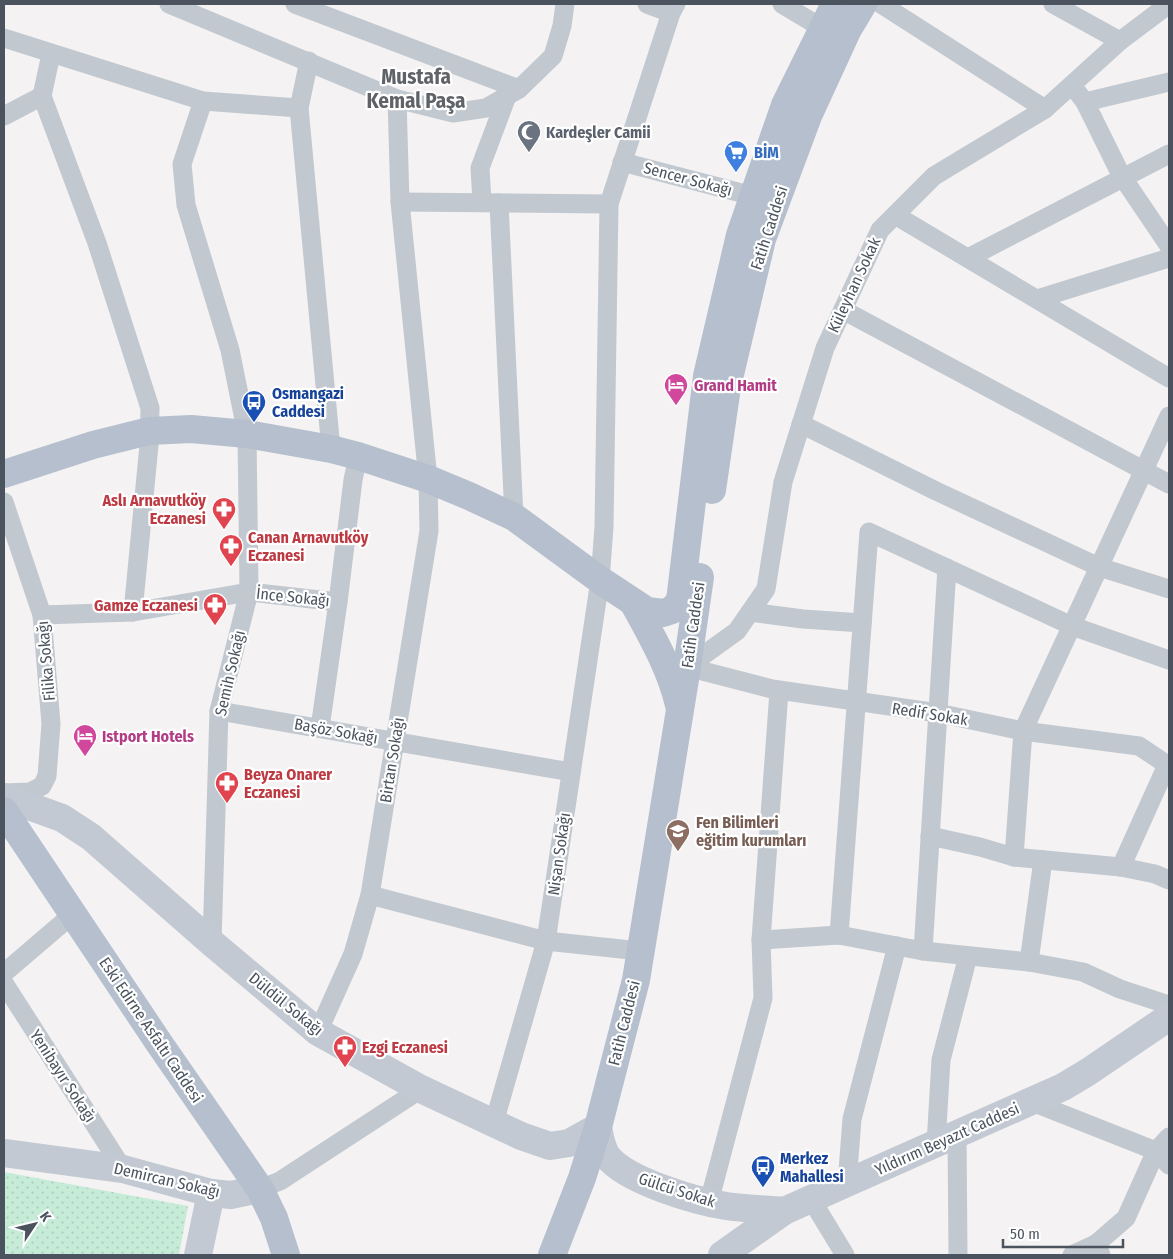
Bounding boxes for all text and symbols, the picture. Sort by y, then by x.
district label: Mustafa Kemal Paşa [366,64,466,114]
mosque icon: Kardeşler Camii [516,119,542,153]
place label: Kardeşler Camii [546,123,651,143]
supermarket icon: BİM [723,139,749,173]
place label: BİM [754,143,779,162]
street label: Sencer Sokağı [642,158,734,200]
street label: Fatih Caddesi [747,184,791,272]
street label: Küleyhan Sokak [824,234,885,336]
hotel icon: Grand Hamit [663,372,689,406]
place label: Grand Hamit [694,376,777,395]
place label: Osmangazi Caddesi [272,384,344,421]
bus stop icon: Osmangazi Caddesi [241,389,267,423]
place label: Aslı Arnavutköy Eczanesi [101,491,206,528]
pharmacy icon: Aslı Arnavutköy Eczanesi [211,496,237,530]
place label: Canan Arnavutköy Eczanesi [248,528,369,565]
pharmacy icon: Canan Arnavutköy Eczanesi [218,533,244,567]
street label: Fatih Caddesi [678,581,708,669]
street label: İnce Sokağı [255,584,331,610]
pharmacy icon: Gamze Eczanesi [202,592,228,626]
place label: Gamze Eczanesi [94,596,198,615]
street label: Filika Sokağı [33,620,59,702]
street label: Semih Sokağı [211,628,249,718]
street label: Redif Sokak [891,699,970,729]
street label: Başöz Sokağı [293,714,379,748]
street label: Birtan Sokağı [376,716,408,804]
hotel icon: Istport Hotels [72,723,98,757]
place label: Istport Hotels [102,727,194,746]
place label: Beyza Onarer Eczanesi [244,765,332,802]
pharmacy icon: Beyza Onarer Eczanesi [214,770,240,804]
street label: Nişan Sokağı [544,811,574,897]
place label: Fen Bilimleri eğitim kurumları [696,813,806,850]
school or university icon: Fen Bilimleri eğitim kurumları [665,818,691,852]
street label: Eski Edirne Asfaltı Caddesi [95,954,207,1106]
street label: Düldül Sokağı [245,968,327,1040]
street label: Fatih Caddesi [604,978,644,1068]
street label: Yenibayır Sokağı [26,1026,100,1126]
pharmacy icon: Ezgi Eczanesi [332,1034,358,1068]
place label: Ezgi Eczanesi [362,1038,448,1057]
street label: Yıldırım Beyazıt Caddesi [872,1099,1022,1179]
place label: Merkez Mahallesi [780,1149,844,1186]
bus stop icon: Merkez Mahallesi [750,1154,776,1188]
street label: Demircan Sokağı [112,1159,222,1201]
street label: Gülcü Sokak [636,1169,718,1211]
north arrow [10,1199,60,1249]
text: K [36,1209,55,1226]
scale bar [1003,1216,1123,1248]
text: 50 m [1010,1225,1040,1243]

